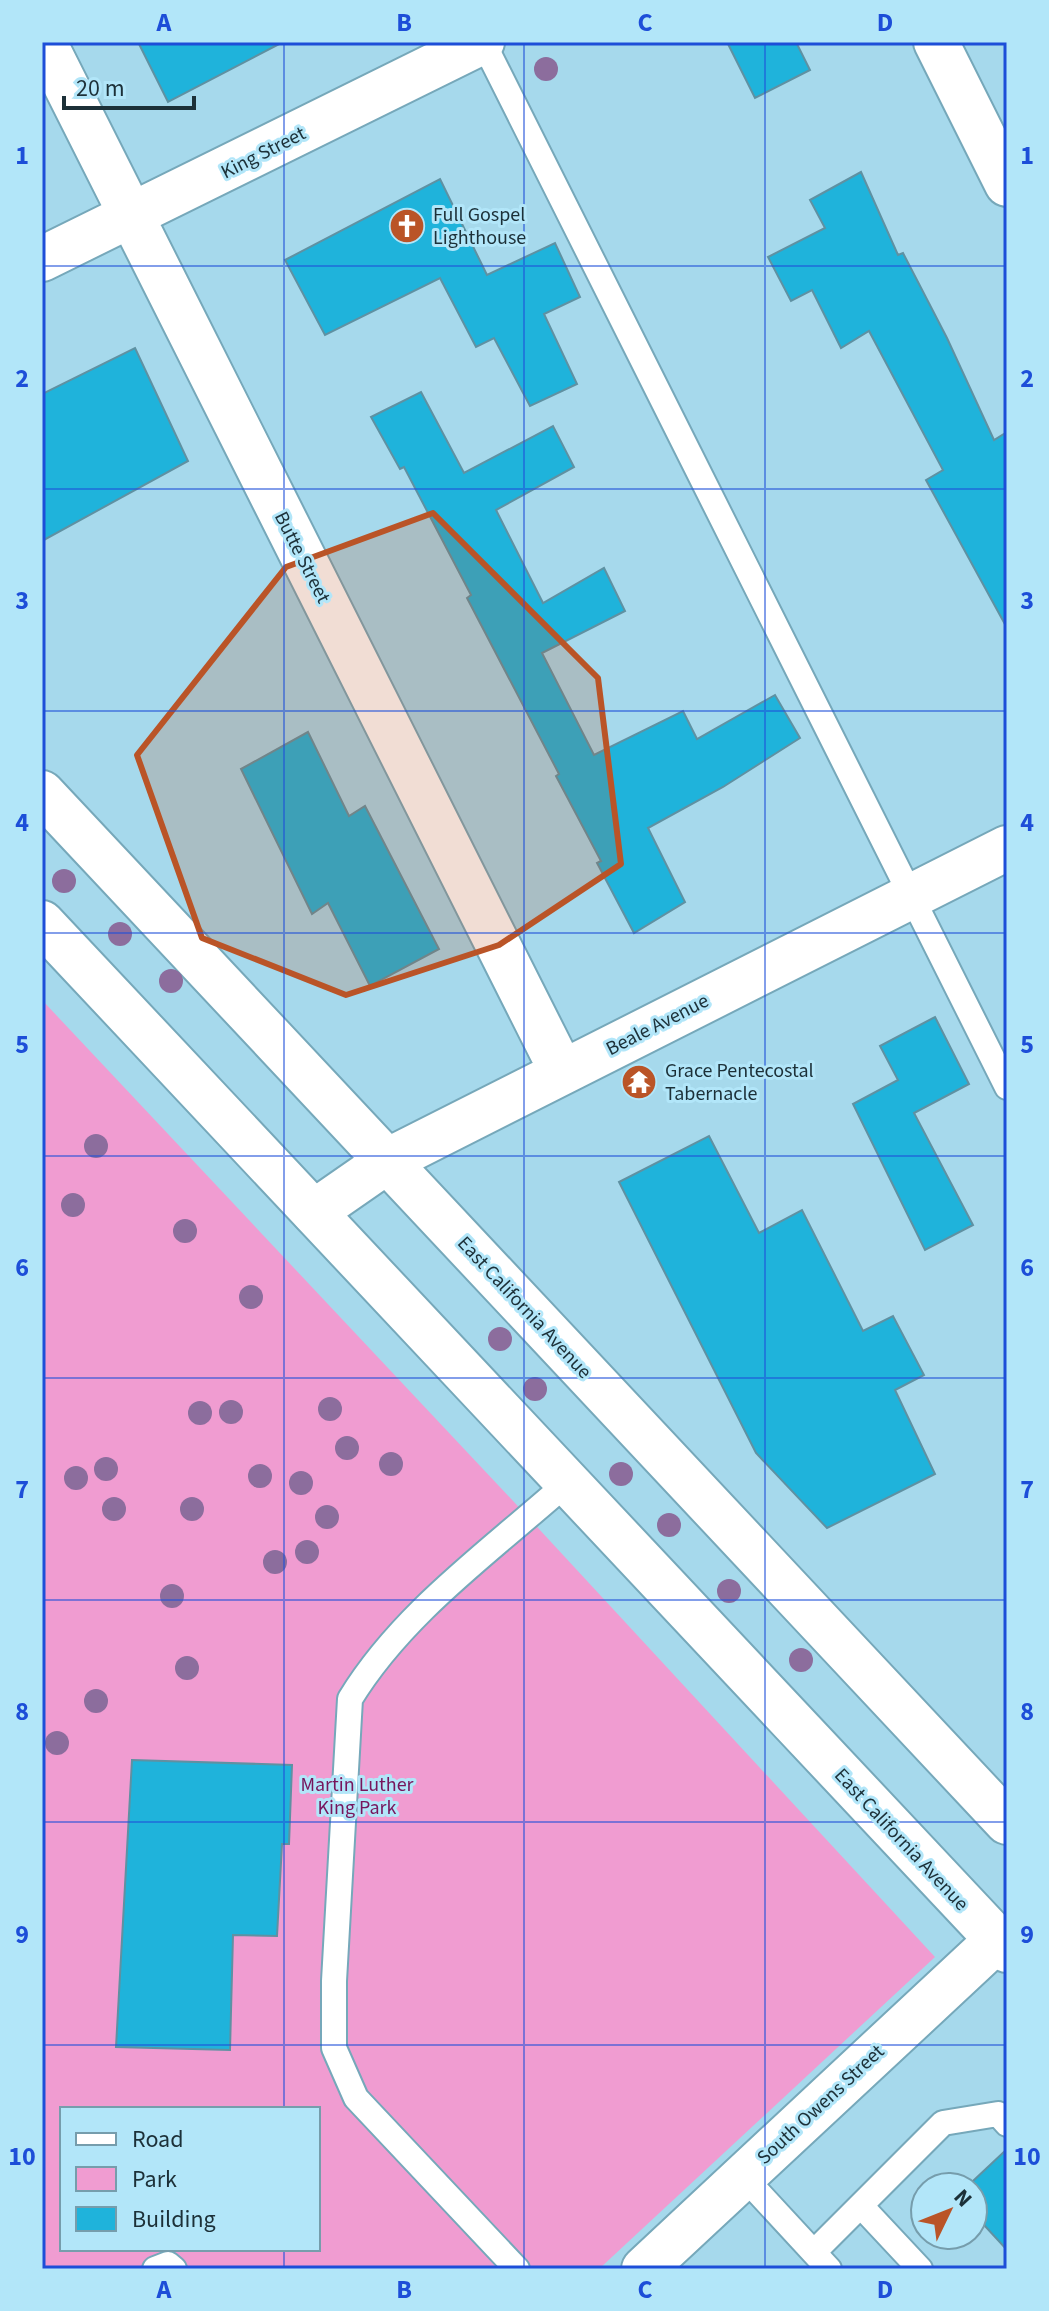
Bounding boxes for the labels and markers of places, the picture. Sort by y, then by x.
place label: Full Gospel Lighthouse [433,201,526,252]
church icon: Full Gospel Lighthouse [388,207,426,245]
place label: Grace Pentecostal Tabernacle [665,1057,814,1108]
temple icon: Grace Pentecostal Tabernacle [620,1063,658,1101]

